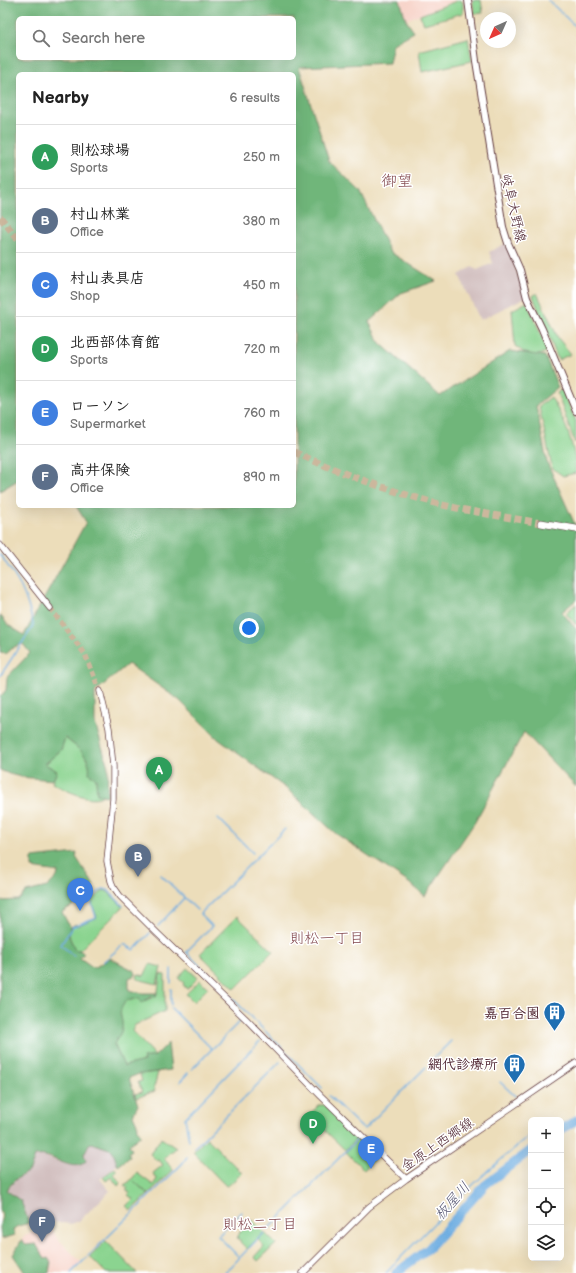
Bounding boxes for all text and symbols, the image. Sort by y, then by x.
north arrow [480,12,516,48]
search box [16,16,296,60]
icon: search [30,27,52,49]
text: Search here [62,29,145,48]
text: Nearby [32,88,89,108]
text: 6 results [230,90,280,106]
text: 則松球場 [70,141,130,160]
text: A [41,149,49,165]
text: 250 m [243,149,280,165]
text: Sports [70,160,108,176]
district label: 御望 [381,172,413,191]
street label: 岐阜大野線 [497,172,530,244]
text: 村山林業 [70,205,130,224]
text: B [40,213,50,229]
text: 380 m [243,213,280,229]
text: Office [70,224,104,240]
text: 村山表具店 [70,269,145,288]
text: C [40,277,50,293]
text: 450 m [243,277,280,293]
text: Shop [70,288,100,304]
text: 北西部体育館 [70,333,160,352]
text: D [40,341,50,357]
text: 720 m [244,341,280,357]
text: Sports [70,352,108,368]
text: ローソン [70,397,130,416]
text: E [41,405,49,421]
text: 760 m [244,405,280,421]
text: Supermarket [70,416,146,432]
text: 高井保険 [70,461,130,480]
text: F [41,469,49,485]
text: 890 m [243,469,280,485]
text: Office [70,480,104,496]
your location [239,618,259,638]
pin: A [146,757,172,790]
pin: B [125,844,151,877]
pin: C [67,878,93,911]
district label: 則松一丁目 [289,929,365,948]
building icon: 嘉百合園 [542,1000,568,1033]
place label: 嘉百合園 [484,1005,540,1022]
building icon: 網代診療所 [501,1051,527,1084]
place label: 網代診療所 [428,1056,498,1073]
pin: D [300,1111,326,1144]
street label: 金原上西郷線 [398,1114,477,1175]
map controls [528,1117,564,1261]
button: + [528,1117,564,1153]
pin: E [358,1136,384,1169]
button: − [528,1153,564,1189]
water label: 板屋川 [430,1178,474,1224]
button: locate [528,1189,564,1225]
pin: F [29,1209,55,1242]
district label: 則松二丁目 [222,1215,298,1234]
button: layers [528,1225,564,1261]

